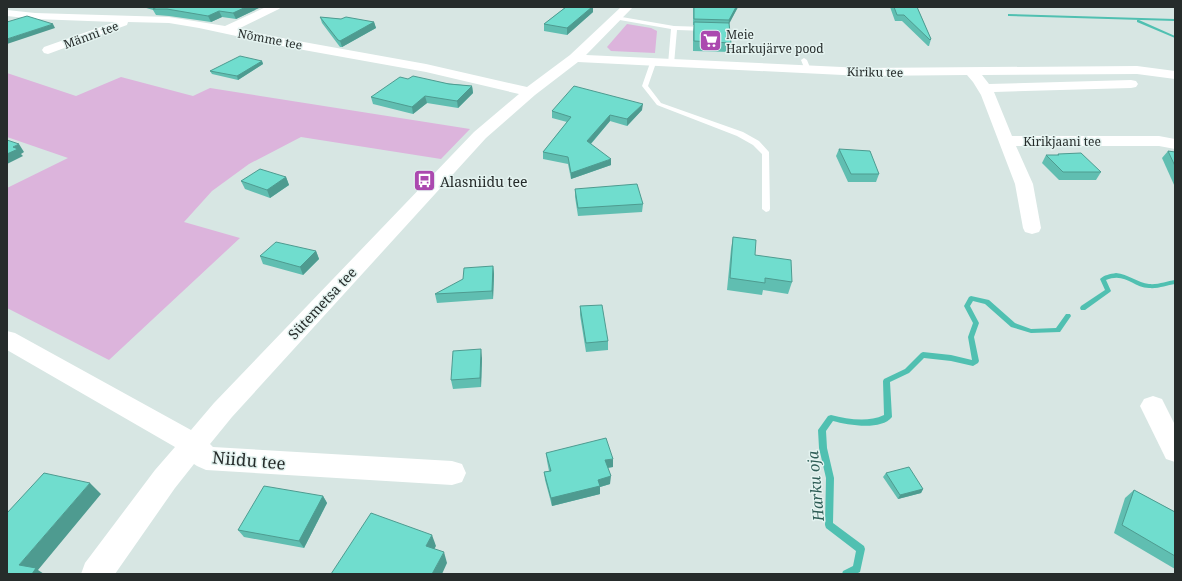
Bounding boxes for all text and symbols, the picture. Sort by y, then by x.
street label: Männi tee [61,17,121,53]
street label: Nõmme tee [236,24,304,54]
place label: Meie Harkujärve pood [726,26,824,57]
supermarket icon: Meie Harkujärve pood [698,28,724,54]
street label: Kiriku tee [847,63,903,81]
street label: Kirikjaani tee [1023,133,1101,150]
bus stop icon: Alasniidu tee [412,168,438,194]
place label: Alasniidu tee [440,172,527,191]
street label: Sütemetsa tee [284,263,360,343]
street label: Niidu tee [211,445,287,475]
water label: Harku oja [802,450,828,523]

